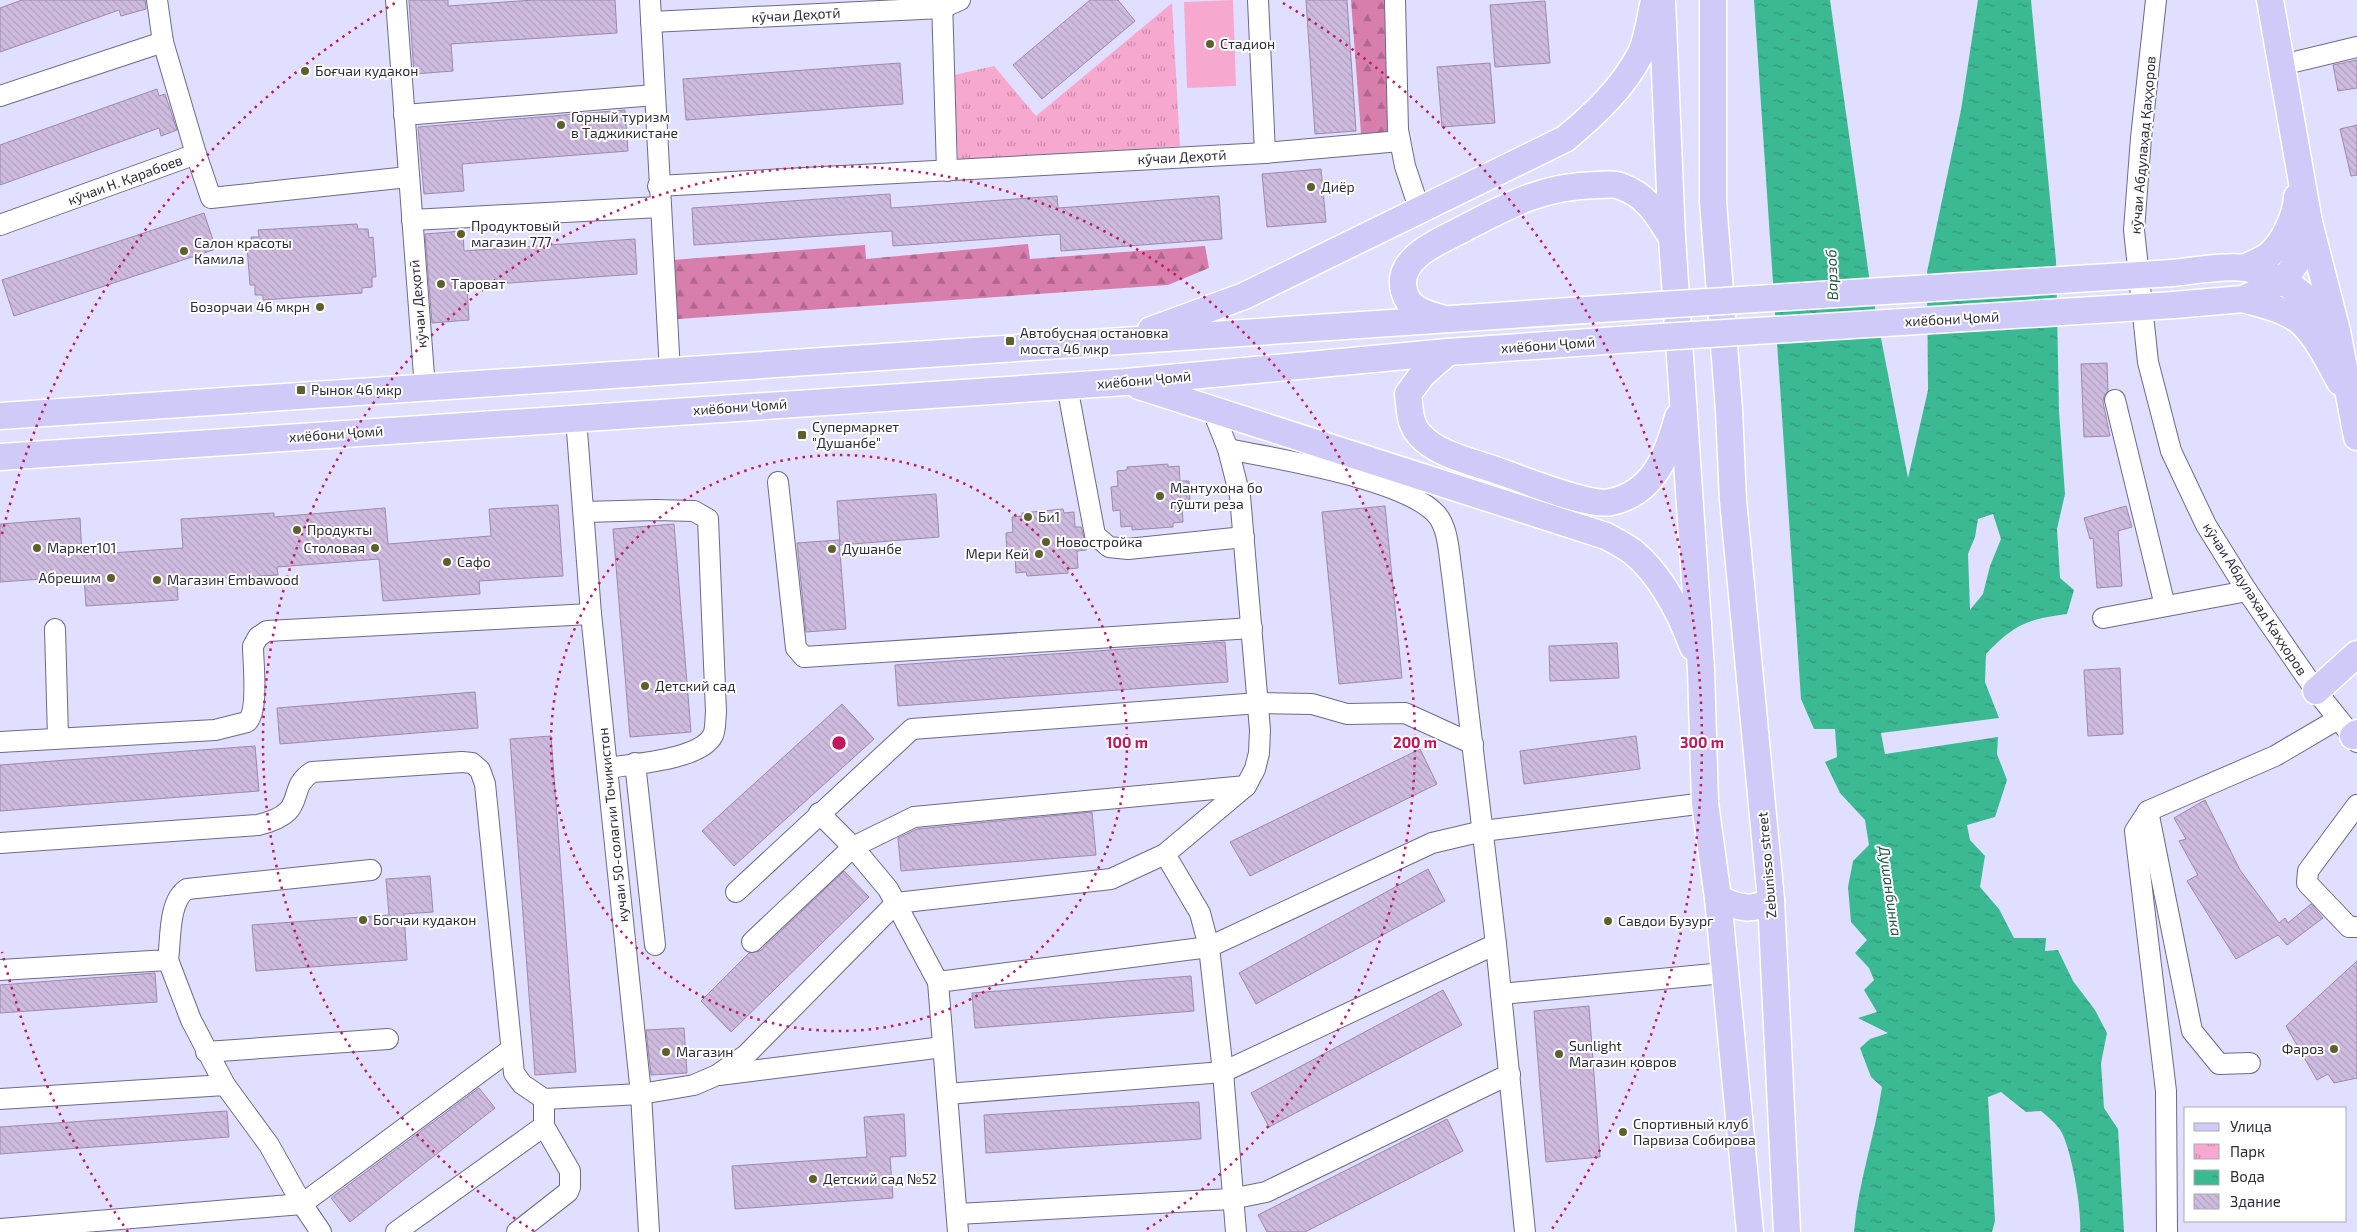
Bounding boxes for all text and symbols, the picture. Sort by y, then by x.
street label: кӯчаи Деҳотӣ [751,4,841,25]
place label: Стадион [1220,35,1275,52]
marker: Стадион [1204,38,1216,50]
street label: кӯчаи Абдулаҳад Қаҳҳоров [2126,55,2159,235]
place label: Боғчаи кудакон [315,62,418,79]
marker: Боғчаи кудакон [299,65,311,77]
place label: Горный туризм в Таджикистане [571,108,678,141]
marker: Горный туризм в Таджикистане [555,119,567,131]
street label: кӯчаи Деҳотӣ [1137,146,1227,167]
street label: кӯчаи Н. Қарабоев [65,151,185,208]
place label: Диёр [1321,178,1355,195]
marker: Диёр [1305,181,1317,193]
place label: Продуктовый магазин 777 [471,217,560,250]
marker: Продуктовый магазин 777 [455,228,467,240]
place label: Салон красоты Камила [194,234,292,267]
marker: Салон красоты Камила [178,245,190,257]
water label: Варзоб [1821,249,1841,301]
street label: кӯчаи Деҳотӣ [405,259,430,349]
place label: Тароват [451,275,506,292]
marker: Тароват [435,278,447,290]
place label: Бозорчаи 46 мкрн [190,298,310,315]
marker: Бозорчаи 46 мкрн [314,301,326,313]
street label: хиёбони Ҷомӣ [1904,308,2000,329]
place label: Автобусная остановка моста 46 мкр [1020,324,1169,357]
street label: хиёбони Ҷомӣ [1500,333,1596,356]
marker: Автобусная остановка моста 46 мкр [1004,335,1016,347]
street label: хиёбони Ҷомӣ [1096,367,1192,392]
place label: Рынок 46 мкр [311,381,402,398]
marker: Рынок 46 мкр [295,384,307,396]
street label: хиёбони Ҷомӣ [692,395,788,418]
place label: Супермаркет "Душанбе" [812,418,899,451]
street label: хиёбони Ҷомӣ [288,422,384,445]
marker: Супермаркет "Душанбе" [796,429,808,441]
place label: Мантухона бо гӯшти реза [1170,479,1263,512]
marker: Мантухона бо гӯшти реза [1154,490,1166,502]
place label: Би1 [1038,508,1060,525]
marker: Би1 [1022,511,1034,523]
street label: кӯчаи Абдулаҳад Қаҳҳоров [2200,519,2311,678]
place label: Продукты [307,521,372,538]
marker: Продукты [291,524,303,536]
place label: Новостройка [1056,533,1142,550]
marker: Новостройка [1040,536,1052,548]
place label: Маркет101 [47,539,116,556]
place label: Столовая [303,539,365,556]
place label: Душанбе [842,540,902,557]
marker: Маркет101 [31,542,43,554]
marker: Столовая [369,542,381,554]
marker: Душанбе [826,543,838,555]
place label: Мери Кей [966,545,1029,562]
marker: Мери Кей [1033,548,1045,560]
place label: Сафо [457,553,491,570]
marker: Сафо [441,556,453,568]
place label: Абрешим [39,569,101,586]
place label: Магазин Embawood [167,571,299,588]
marker: Абрешим [105,572,117,584]
marker: Магазин Embawood [151,574,163,586]
place label: Детский сад [655,677,736,694]
marker: Детский сад [639,680,651,692]
street label: кучаи 50-солагии Точикистон [594,727,631,923]
text: 100 m [1106,733,1148,751]
text: 200 m [1393,733,1437,751]
text: 300 m [1680,733,1724,751]
centre of rings [830,734,848,752]
street label: Zebunisso street [1753,811,1780,919]
water label: Душанбинка [1876,844,1906,937]
place label: Богчаи кудакон [373,911,476,928]
place label: Савдои Бузург [1618,912,1714,929]
marker: Богчаи кудакон [357,914,369,926]
marker: Савдои Бузург [1602,915,1614,927]
place label: Sunlight Магазин ковров [1569,1037,1677,1070]
place label: Фароз [2282,1040,2324,1057]
place label: Магазин [676,1043,734,1060]
marker: Фароз [2328,1043,2340,1055]
marker: Магазин [660,1046,672,1058]
marker: Sunlight Магазин ковров [1553,1048,1565,1060]
legend [2184,1107,2347,1222]
place label: Спортивный клуб Парвиза Собирова [1633,1115,1756,1148]
text: Улица [2230,1117,2272,1135]
marker: Спортивный клуб Парвиза Собирова [1617,1126,1629,1138]
text: Парк [2230,1142,2265,1160]
text: Вода [2230,1167,2265,1185]
place label: Детский сад №52 [823,1170,937,1187]
marker: Детский сад №52 [807,1173,819,1185]
text: Здание [2230,1192,2281,1210]

